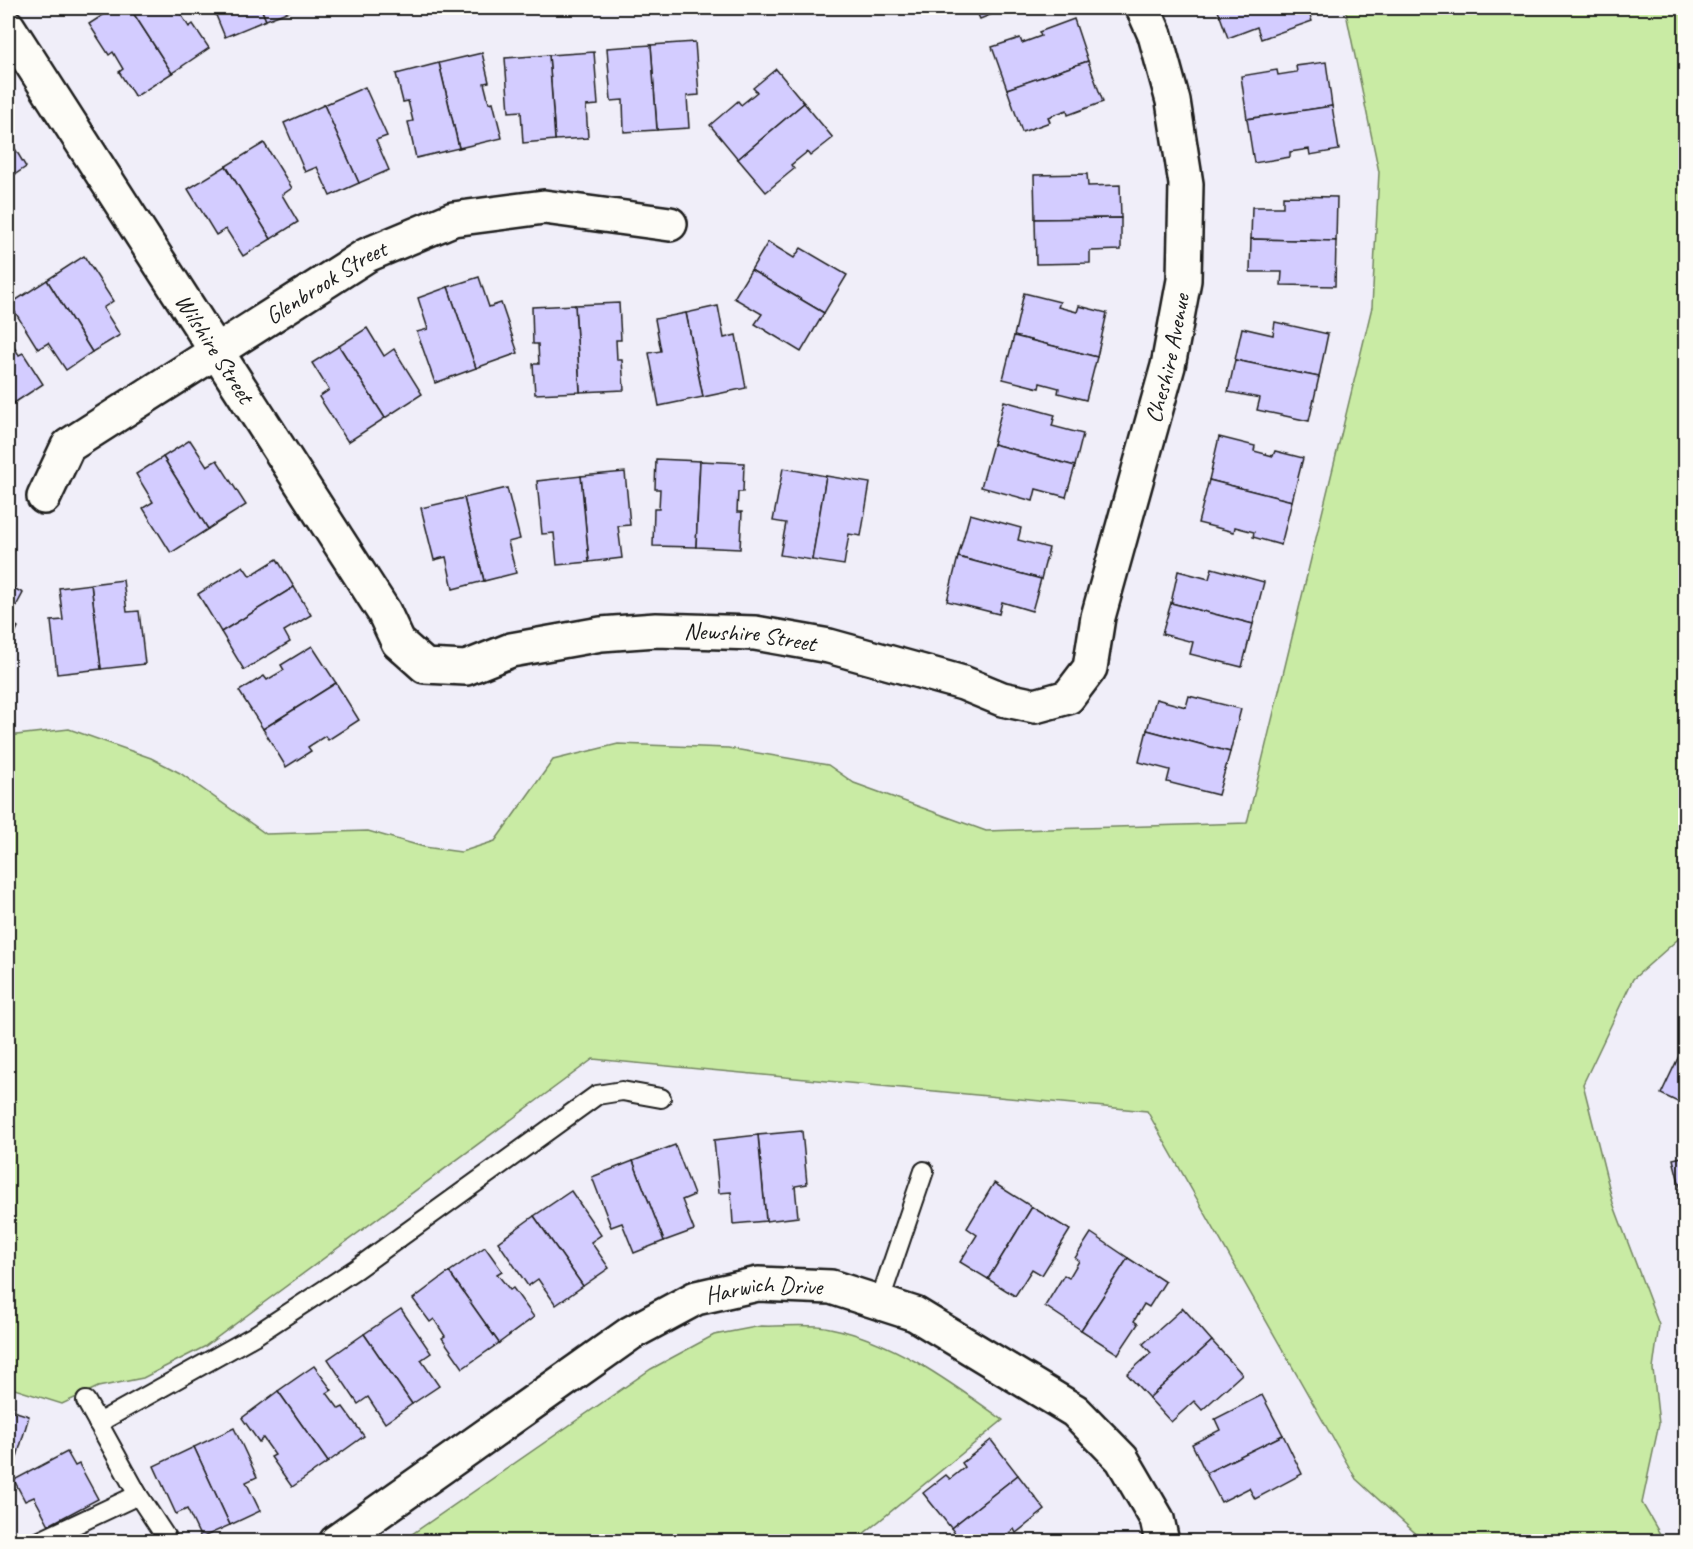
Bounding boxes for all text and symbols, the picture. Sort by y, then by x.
street label: Glenbrook Street [260,233,393,331]
street label: Wilshire Street [168,288,262,410]
street label: Cheshire Avenue [1138,289,1197,426]
street label: Newshire Street [684,616,820,659]
street label: Harwich Drive [702,1269,825,1311]

